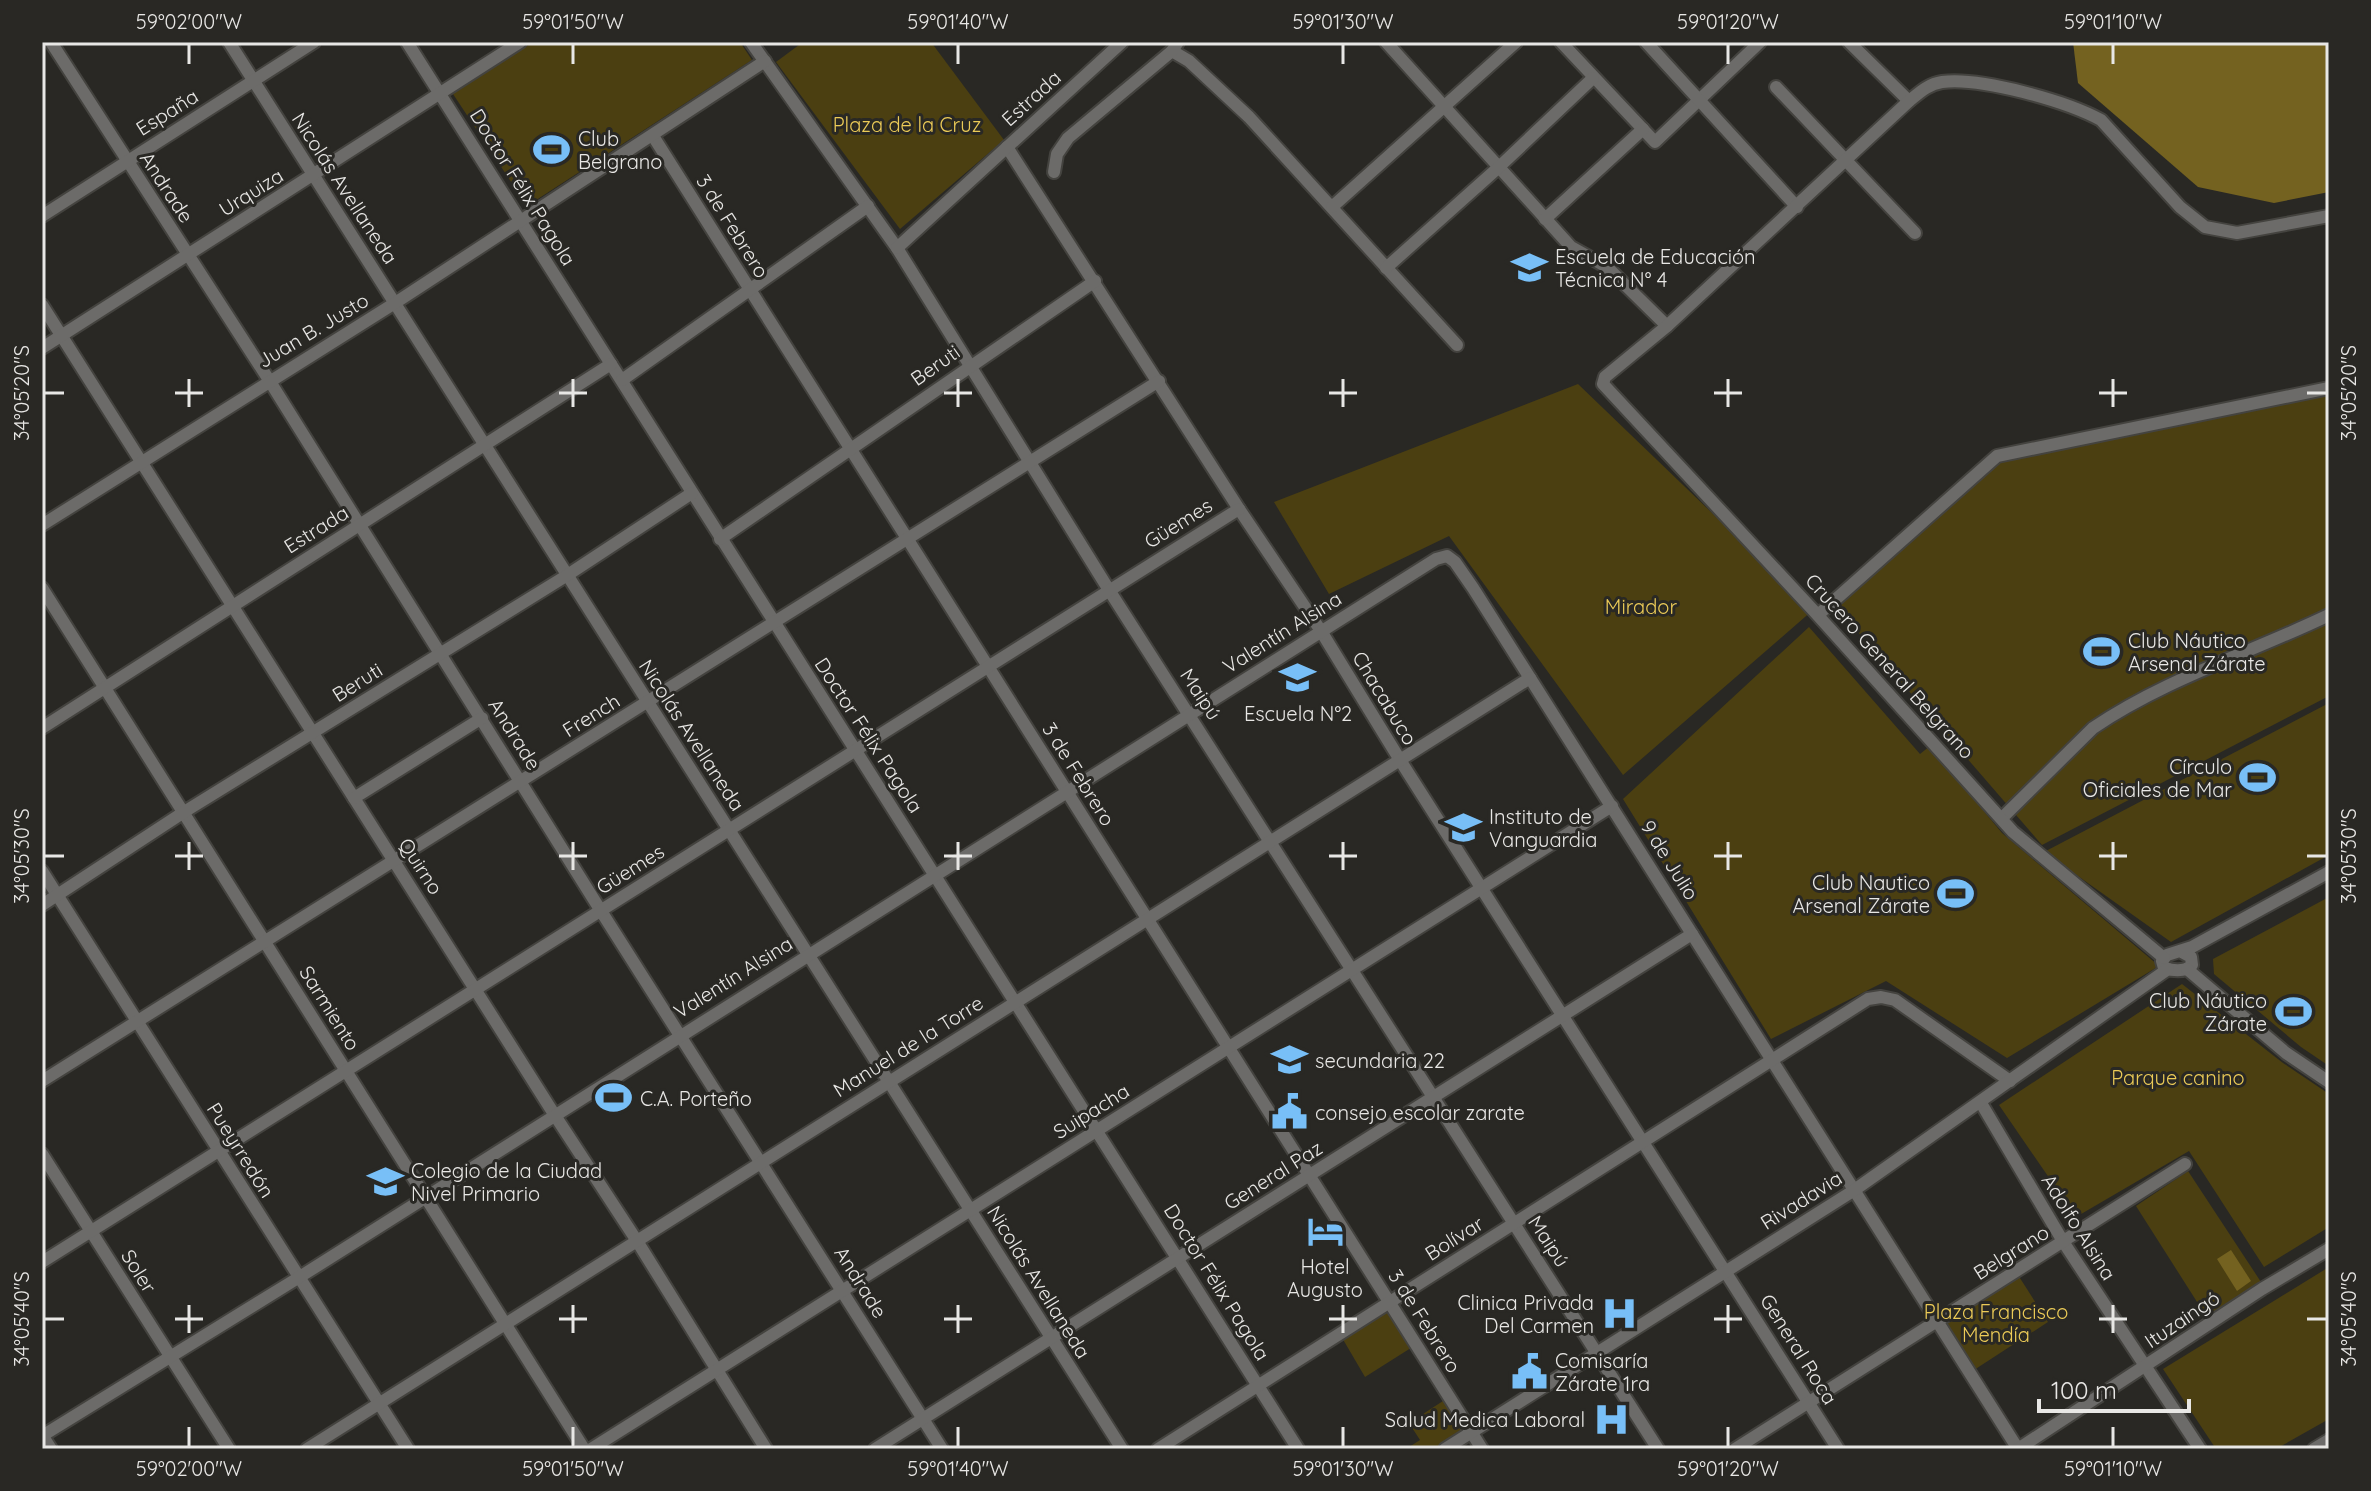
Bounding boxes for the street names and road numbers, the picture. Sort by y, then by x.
street label: Estrada [996,65,1066,131]
street label: España [131,83,203,141]
street label: Doctor Félix Pagola [465,104,581,270]
street label: Nicolás Avellaneda [287,108,403,268]
street label: Andrade [135,147,199,227]
street label: Urquiza [214,163,288,221]
street label: 3 de Febrero [691,170,775,282]
street label: Juan B. Justo [253,287,373,373]
street label: Beruti [906,339,964,391]
street label: Güemes [1139,492,1217,554]
street label: Estrada [279,499,353,559]
street label: Crucero General Belgrano [1800,568,1980,764]
street label: Valentín Alsina [1218,586,1346,678]
street label: Chacabuco [1347,647,1423,749]
street label: Doctor Félix Pagola [809,653,929,817]
street label: Nicolás Avellaneda [634,655,750,815]
street label: Beruti [327,657,387,707]
street label: Maipú [1175,664,1227,724]
street label: French [558,688,624,742]
street label: Andrade [483,694,547,774]
street label: 3 de Febrero [1037,718,1121,830]
street label: 9 de Julio [1636,816,1704,904]
street label: Quirno [393,833,449,899]
street label: Güemes [591,838,669,900]
street label: Valentín Alsina [669,931,797,1023]
street label: Sarmiento [294,961,366,1055]
street label: Manuel de la Torre [828,990,988,1102]
street label: Suipacha [1048,1078,1134,1144]
street label: Pueyrredón [202,1098,280,1202]
street label: General Paz [1219,1135,1327,1215]
street label: Rivadavia [1756,1165,1846,1235]
street label: Adolfo Alsina [2036,1169,2122,1285]
street label: Doctor Félix Pagola [1159,1199,1275,1365]
street label: Nicolás Avellaneda [982,1201,1096,1363]
street label: Bolívar [1420,1210,1488,1266]
street label: Maipú [1523,1211,1575,1271]
street label: Belgrano [1969,1219,2053,1285]
street label: Andrade [829,1242,893,1322]
street label: Soler [116,1245,162,1298]
street label: 3 de Febrero [1383,1265,1467,1377]
street label: Ituzaingó [2140,1285,2224,1353]
street label: General Roca [1755,1289,1843,1409]

